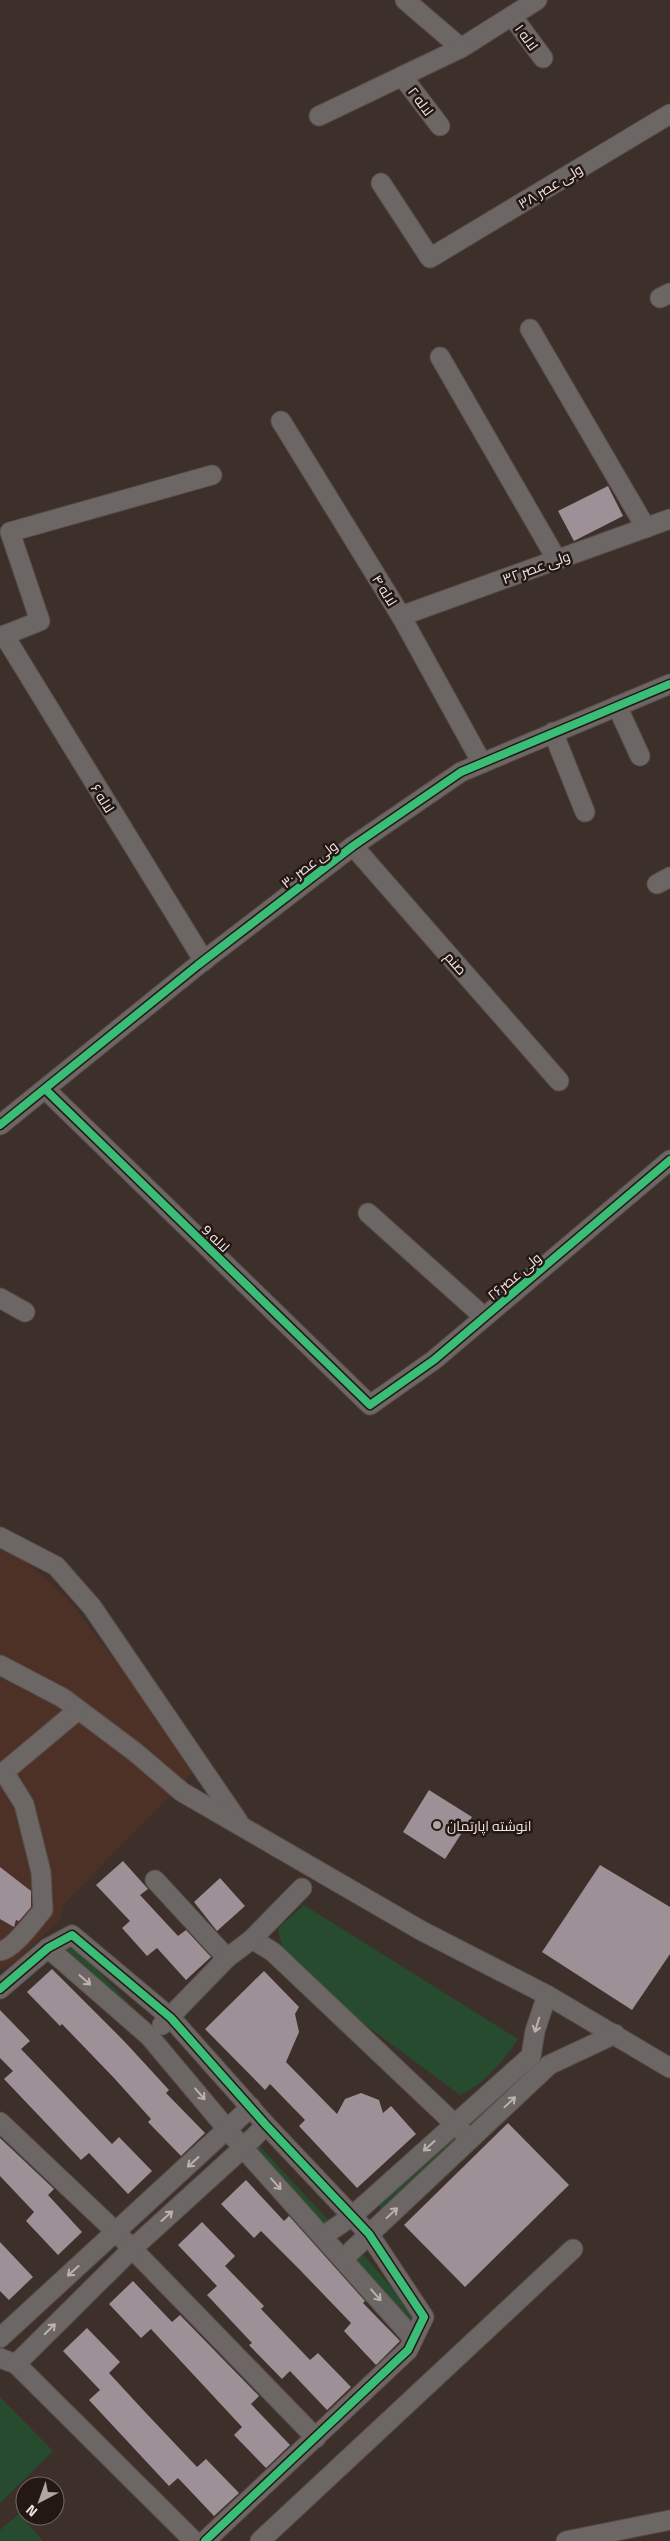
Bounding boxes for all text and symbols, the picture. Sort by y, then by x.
street label: لاله ۱ [510,19,544,55]
street label: لاله ۲ [403,82,439,120]
street label: ولی عصر ۳۸ [514,158,586,214]
street label: ولی عصر ۳۲ [499,545,573,589]
street label: لاله ۴ [367,570,403,610]
street label: لاله ۶ [86,779,120,817]
street label: ولی عصر ۳۰ [276,835,342,893]
street label: صنم [440,947,472,979]
street label: لاله 9 [197,1219,235,1257]
street label: ولی عصر۲۶ [482,1247,546,1305]
place label: انوشته اپارتمان [447,1815,531,1836]
marker: انوشته اپارتمان [431,1819,443,1831]
one-way arrow [78,1974,91,1985]
one-way arrow [532,2017,541,2032]
one-way arrow [194,2088,206,2101]
one-way arrow [504,2096,517,2108]
one-way arrow [422,2140,435,2152]
one-way arrow [187,2156,200,2168]
one-way arrow [270,2178,282,2191]
one-way arrow [386,2207,398,2219]
one-way arrow [161,2211,174,2222]
one-way arrow [67,2265,80,2277]
one-way arrow [370,2289,382,2302]
one-way arrow [44,2323,57,2335]
north arrow [15,2476,65,2526]
text: N [21,2500,42,2522]

